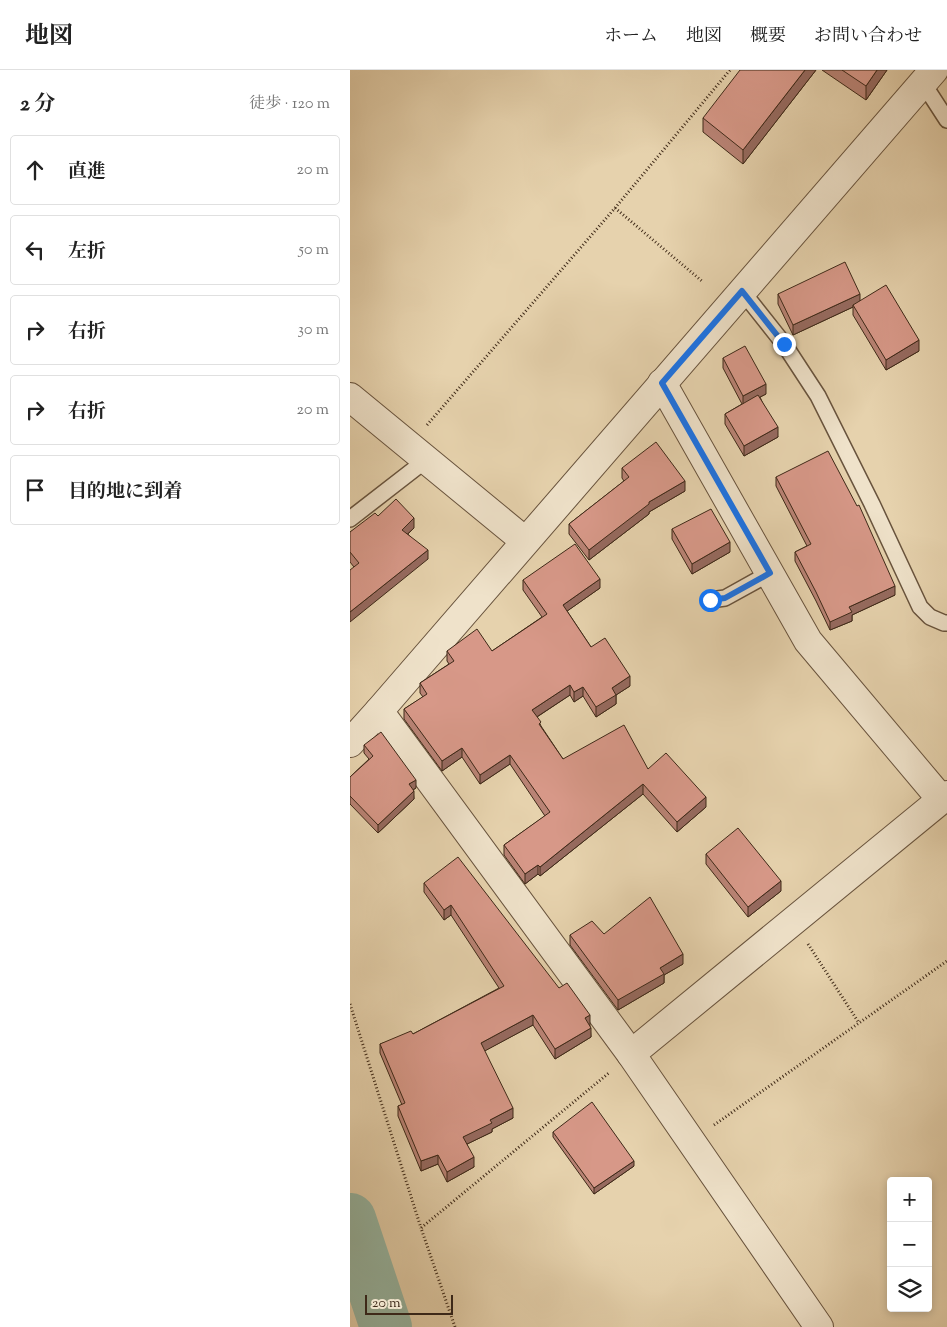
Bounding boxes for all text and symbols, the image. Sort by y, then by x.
text: 地図 [25,20,73,54]
text: ホーム [604,24,658,50]
text: 地図 [686,24,722,50]
text: 概要 [750,24,786,50]
text: お問い合わせ [814,24,922,50]
text: 2 分 [20,90,55,120]
text: 徒歩 · 120 m [249,93,330,116]
icon: ahead [21,156,49,184]
text: 直進 [68,159,106,186]
text: 20 m [296,159,329,182]
icon: left [21,236,49,264]
text: 左折 [68,239,106,266]
text: 50 m [298,239,329,262]
icon: right [21,316,49,344]
text: 右折 [68,319,106,346]
text: 30 m [298,319,329,342]
route end [773,333,796,356]
icon: right [21,396,49,424]
text: 右折 [68,399,106,426]
text: 20 m [296,399,329,422]
icon: arrive [21,476,49,504]
text: 目的地に到着 [68,479,182,506]
route start [699,589,722,612]
map controls [887,1177,932,1312]
button: + [887,1177,932,1222]
button: − [887,1222,932,1267]
button: layers [887,1267,932,1312]
scale bar [365,1292,452,1315]
text: 20 m [372,1294,401,1314]

